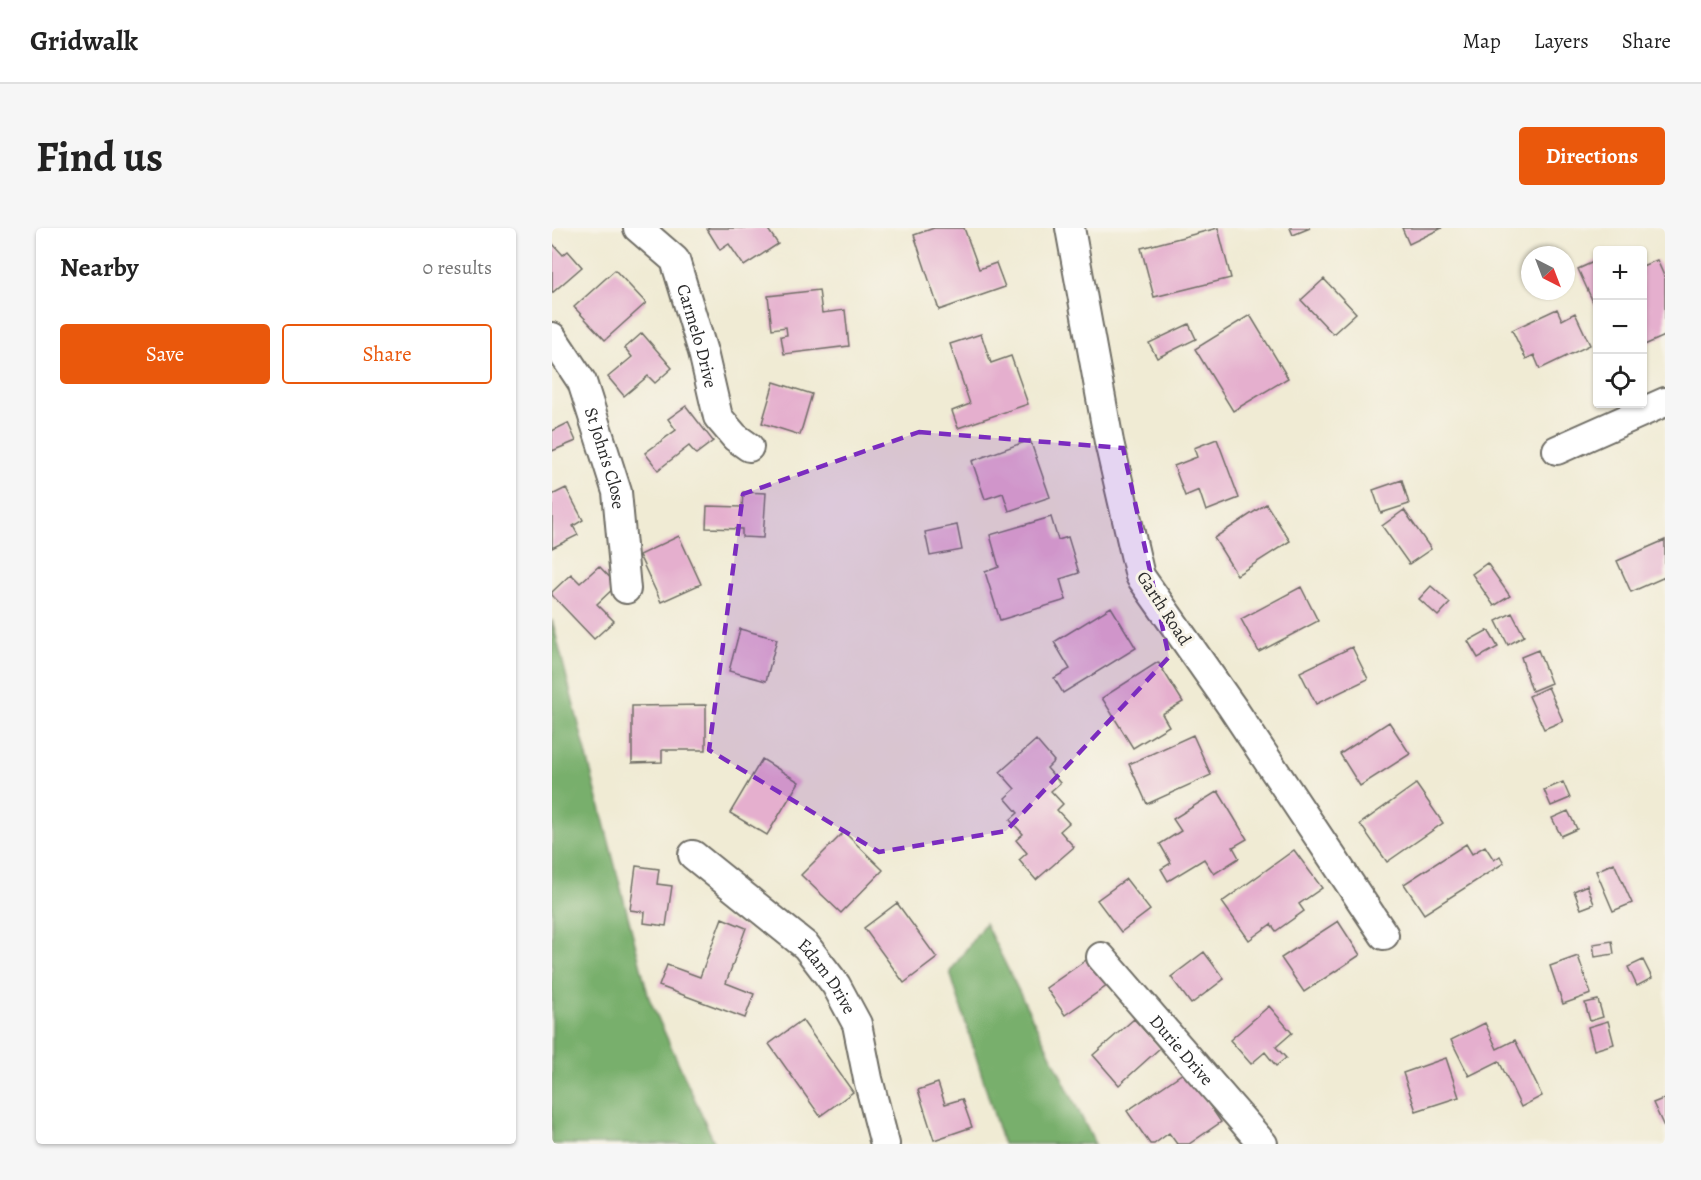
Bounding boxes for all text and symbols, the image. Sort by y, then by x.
text: Gridwalk [30,22,138,60]
text: Map [1462,27,1501,55]
text: Layers [1534,27,1589,55]
text: Share [1622,27,1671,55]
button: Directions [1519,127,1665,185]
text: Find us [36,128,163,185]
north arrow [1521,246,1575,300]
map controls [1593,246,1647,408]
button: + [1593,246,1647,300]
text: Nearby [60,250,139,285]
text: 0 results [423,254,492,281]
street label: Carmelo Drive [671,281,723,390]
button: − [1593,300,1647,354]
button: Save [60,324,270,384]
button: Share [282,324,492,384]
button: locate [1593,354,1647,408]
street label: St John's Close [579,404,631,510]
street label: Garth Road [1131,566,1197,650]
street label: Edam Drive [793,932,861,1018]
street label: Durie Drive [1144,1009,1219,1091]

